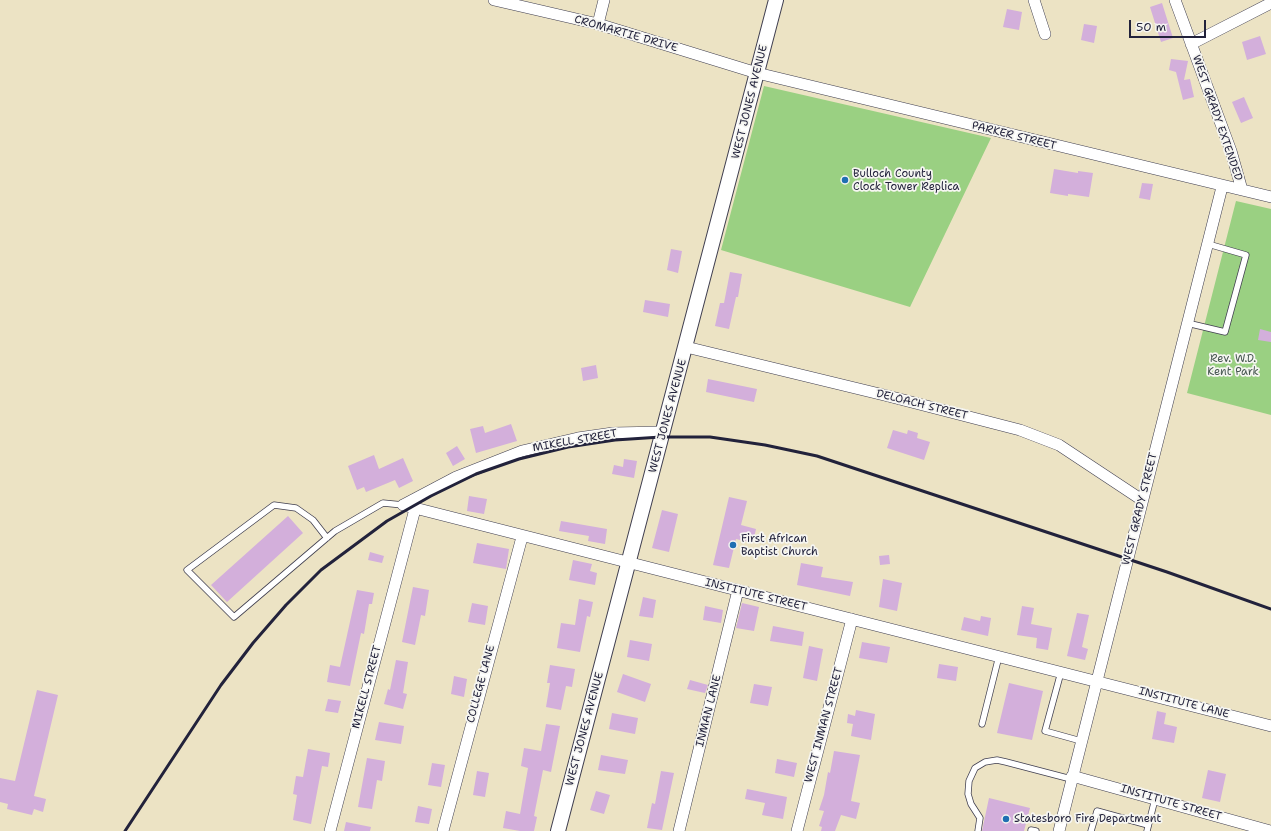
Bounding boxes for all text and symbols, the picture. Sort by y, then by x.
scale bar [1131,12,1208,38]
street label: CROMARTIE DRIVE [573,13,679,55]
text: 50 m [1136,19,1166,35]
street label: WEST JONES AVENUE [729,43,771,161]
street label: WEST GRADY EXTENDED [1189,53,1245,183]
street label: PARKER STREET [970,119,1058,153]
place label: Bulloch County Clock Tower Replica [853,167,959,193]
marker: Bulloch County Clock Tower Replica [840,175,850,185]
park label: Rev. W.D. Kent Park [1207,352,1259,378]
street label: WEST JONES AVENUE [646,358,690,474]
street label: DELOACH STREET [875,387,969,423]
street label: MIKELL STREET [532,427,618,455]
street label: WEST GRADY STREET [1120,451,1160,567]
place label: First African Baptist Church [741,532,818,558]
marker: First African Baptist Church [728,540,738,550]
street label: INSTITUTE STREET [704,576,808,614]
street label: MIKELL STREET [350,644,384,730]
street label: COLLEGE LANE [464,644,498,724]
street label: WEST INMAN STREET [802,666,846,784]
street label: WEST JONES AVENUE [563,671,607,787]
street label: INMAN LANE [694,674,724,748]
street label: INSTITUTE LANE [1137,685,1231,721]
street label: INSTITUTE STREET [1119,782,1223,824]
place label: Statesboro Fire Department [1014,812,1161,826]
marker: Statesboro Fire Department [1001,814,1011,824]

